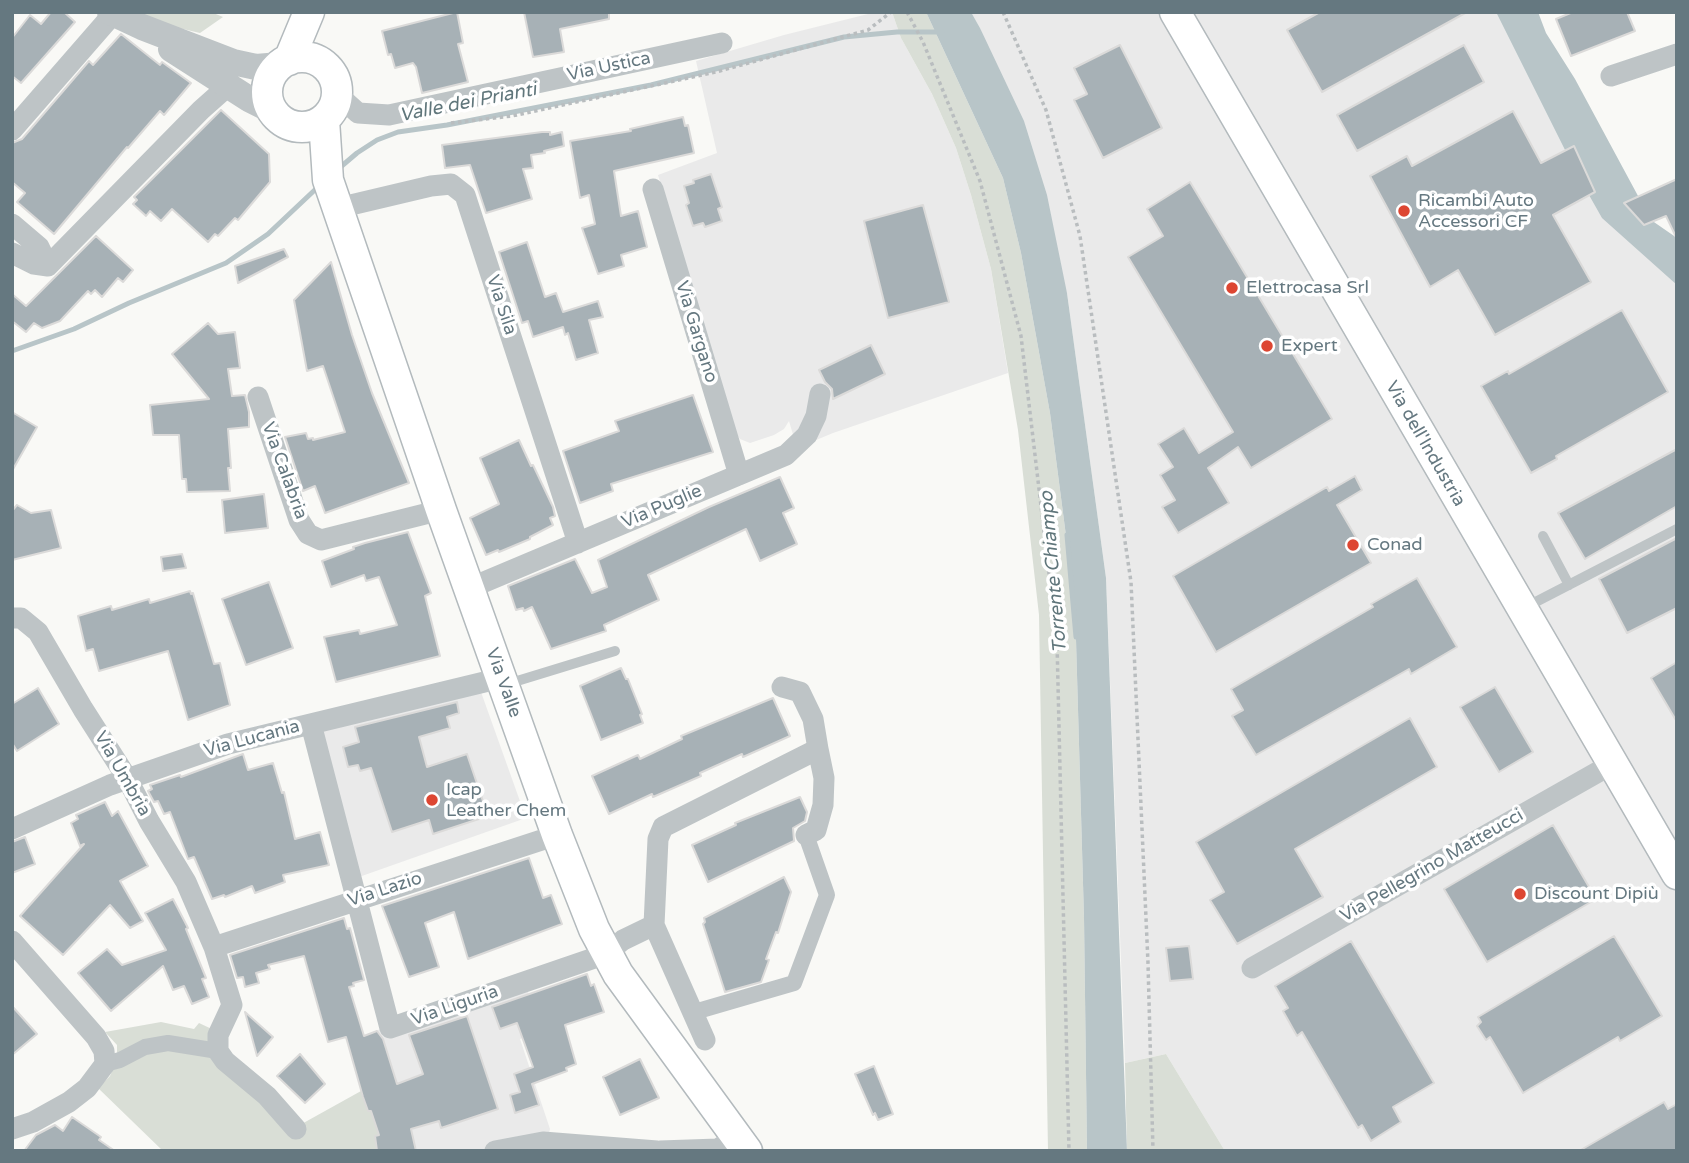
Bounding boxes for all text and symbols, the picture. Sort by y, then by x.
street label: Via Ustica [565,48,653,86]
water label: Valle dei Prianti [398,79,538,127]
place label: Ricambi Auto Accessori CF [1418,190,1534,232]
marker: Ricambi Auto Accessori CF [1396,203,1412,219]
street label: Via Sila [481,272,521,338]
place label: Elettrocasa Srl [1246,277,1369,299]
street label: Via Gargano [670,278,722,386]
marker: Elettrocasa Srl [1224,280,1240,296]
place label: Expert [1281,335,1338,357]
marker: Expert [1259,338,1275,354]
street label: Via dell'Industria [1380,377,1470,511]
street label: Via Calabria [256,420,312,522]
street label: Via Puglie [619,480,705,534]
water label: Torrente Chiampo [1036,490,1072,654]
place label: Conad [1367,534,1423,556]
marker: Conad [1345,537,1361,553]
street label: Via Valle [480,645,526,721]
street label: Via Lucania [202,716,302,762]
street label: Via Umbria [89,728,155,820]
place label: Icap Leather Chem [446,779,566,822]
marker: Icap Leather Chem [424,792,440,808]
street label: Via Pellegrino Matteucci [1337,805,1527,927]
street label: Via Lazio [345,868,425,912]
place label: Discount Dipiù [1534,883,1659,905]
marker: Discount Dipiù [1512,886,1528,902]
street label: Via Liguria [409,981,501,1031]

